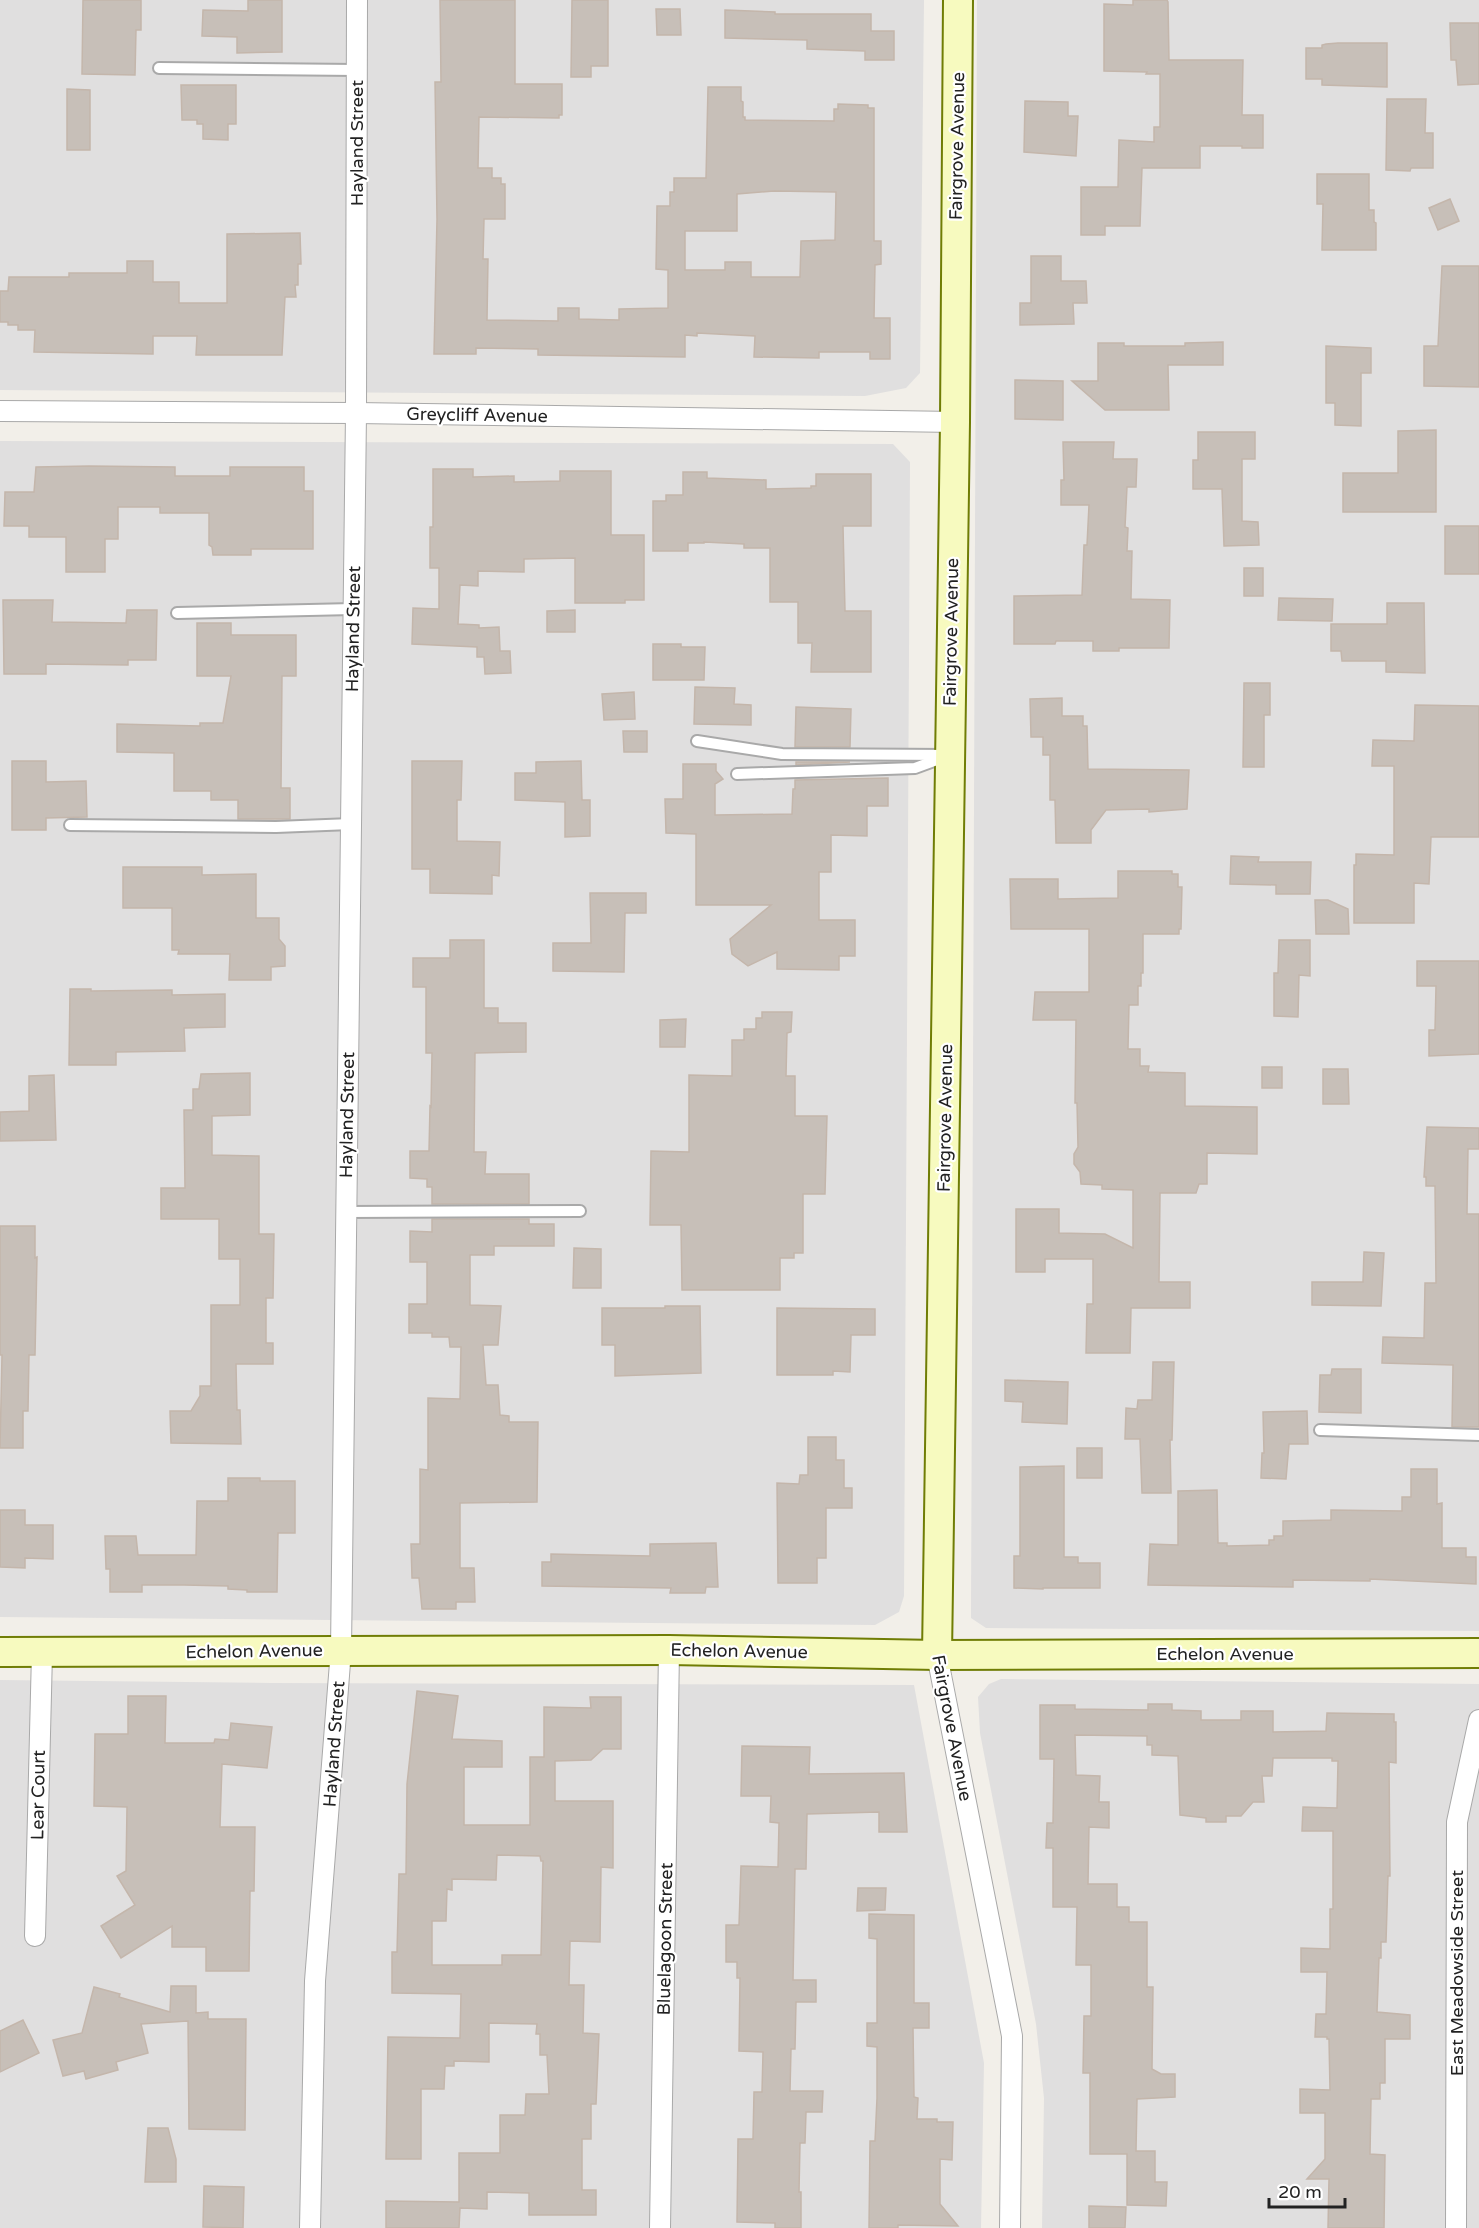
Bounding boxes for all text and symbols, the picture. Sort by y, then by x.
street label: Fairgrove Avenue [945,72,969,220]
street label: Hayland Street [346,80,368,206]
street label: Greycliff Avenue [406,403,548,427]
street label: Fairgrove Avenue [939,558,963,706]
street label: Hayland Street [341,566,365,692]
street label: Fairgrove Avenue [933,1044,957,1192]
street label: Hayland Street [335,1052,359,1178]
street label: Echelon Avenue [185,1639,323,1663]
street label: Echelon Avenue [670,1639,808,1663]
street label: Echelon Avenue [1156,1643,1294,1665]
street label: Fairgrove Avenue [927,1653,977,1803]
street label: Hayland Street [319,1680,349,1808]
street label: Lear Court [26,1750,50,1840]
street label: Bluelagoon Street [653,1862,677,2016]
street label: East Meadowside Street [1446,1870,1468,2076]
scale bar [1269,2171,1346,2209]
text: 20 m [1278,2181,1322,2203]

